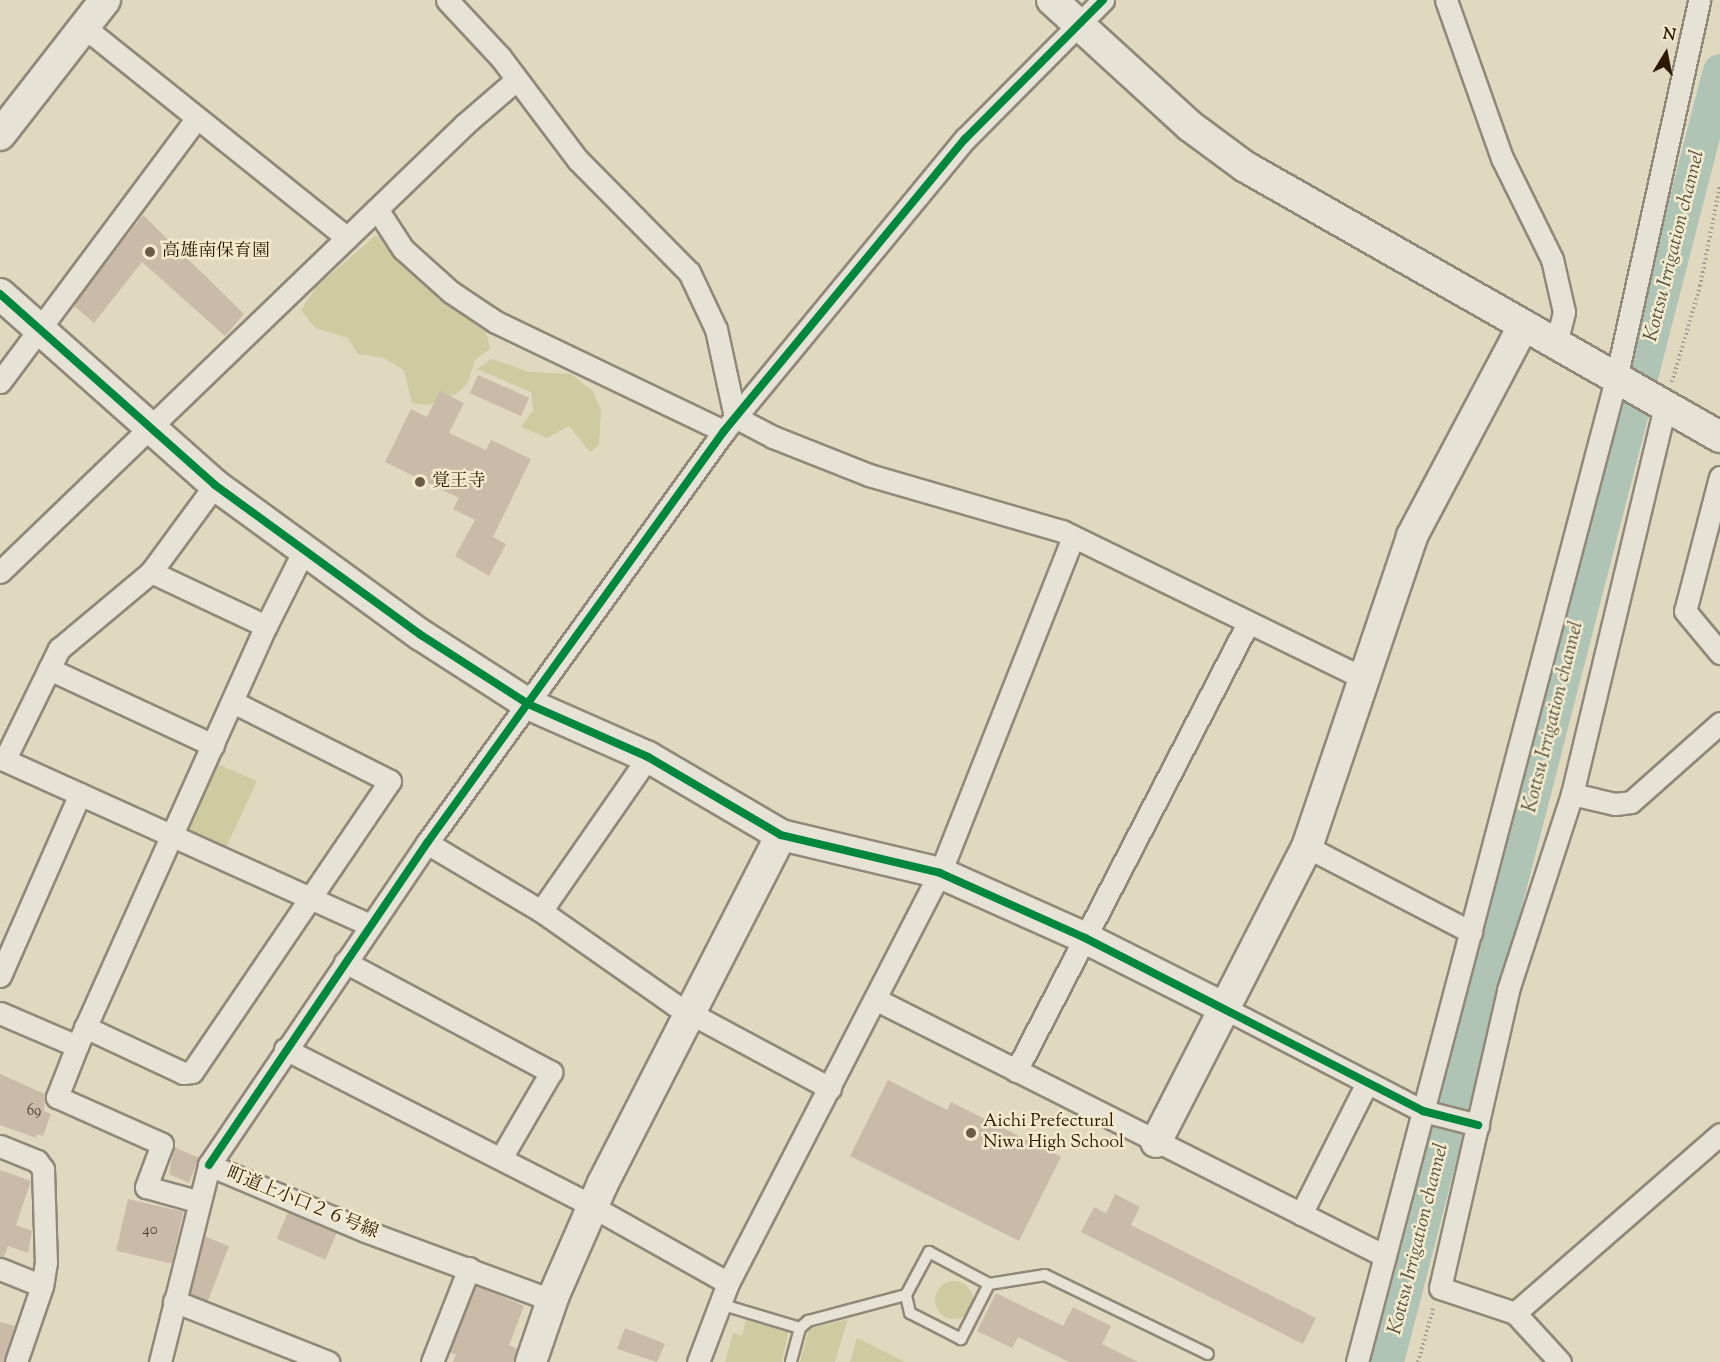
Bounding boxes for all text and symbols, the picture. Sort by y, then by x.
text: N [1661,23,1678,48]
north arrow [1636,24,1696,84]
water label: Kottsu Irrigation channel [1640,148,1710,344]
place label: 高雄南保育園 [162,241,270,263]
marker: 高雄南保育園 [143,245,157,259]
place label: 覚王寺 [432,471,486,493]
marker: 覚王寺 [413,475,427,489]
water label: Kottsu Irrigation channel [1519,619,1589,815]
house number: 69 [27,1103,41,1121]
place label: Aichi Prefectural Niwa High School [983,1112,1124,1154]
marker: Aichi Prefectural Niwa High School [964,1126,978,1140]
water label: Kottsu Irrigation channel [1384,1141,1454,1337]
street label: 町道上小口２６号線 [223,1164,381,1244]
house number: 40 [142,1222,158,1240]

